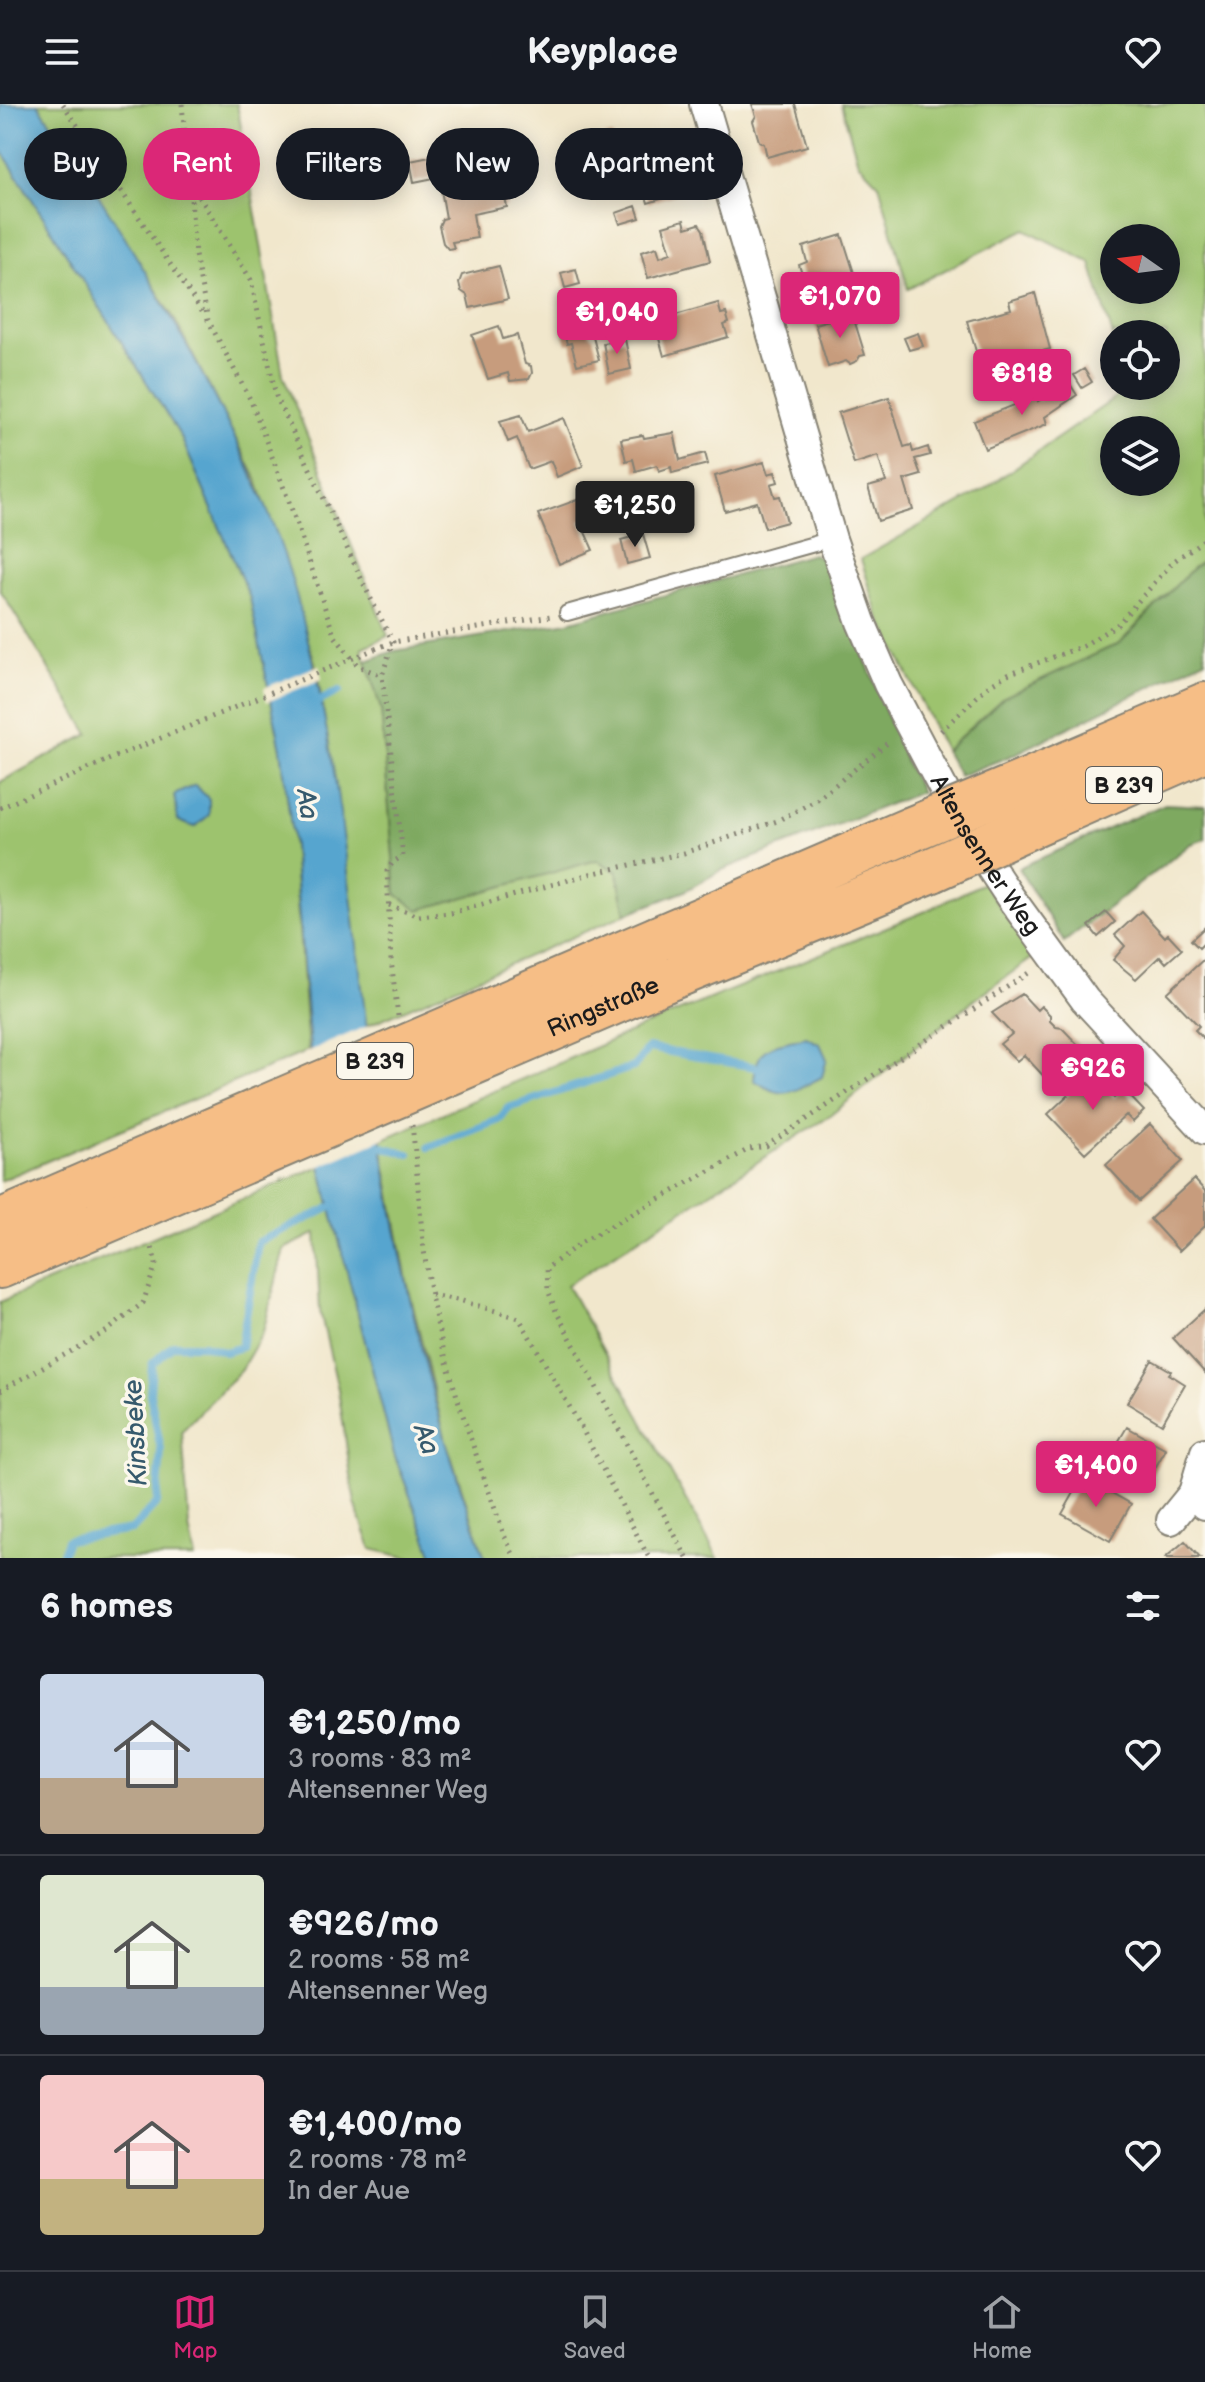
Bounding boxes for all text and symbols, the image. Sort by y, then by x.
icon: menu [40,30,84,74]
icon: heart [1121,30,1165,74]
text: Keyplace [527,31,678,74]
chip: Buy [24,128,127,200]
chip: Rent [143,128,260,200]
chip: Filters [276,128,410,200]
chip: New [426,128,539,200]
chip: Apartment [555,128,743,200]
north arrow [1100,224,1180,304]
map controls [1100,224,1180,496]
pin: €1,070 [775,272,905,340]
text: €1,070 [798,282,882,313]
pin: €1,040 [552,288,682,356]
text: €1,040 [575,298,659,329]
button: locate [1100,320,1180,400]
pin: €818 [975,349,1069,417]
text: €818 [991,359,1053,390]
button: layers [1100,416,1180,496]
pin: €1,250 [570,481,700,549]
text: €1,250 [593,491,677,522]
road number: B 239 [1086,767,1162,803]
street label: Altensenner Weg [924,770,1047,941]
water label: Aa [289,785,324,821]
street label: Ringstraße [543,970,663,1044]
road number: B 239 [337,1043,413,1079]
pin: €926 [1046,1044,1140,1112]
text: €926 [1060,1054,1126,1085]
water label: Kinsbeke [118,1379,155,1487]
water label: Aa [405,1418,445,1459]
pin: €1,400 [1031,1441,1161,1509]
text: €1,400 [1054,1451,1138,1482]
icon: filters [1121,1584,1165,1628]
text: 6 homes [40,1586,173,1627]
text: €1,250/mo [288,1703,461,1744]
icon: home [104,1706,200,1802]
icon: heart [1121,1732,1165,1776]
text: 3 rooms · 83 m² [288,1744,472,1775]
text: Altensenner Weg [288,1775,488,1806]
text: €926/mo [288,1904,439,1945]
icon: home [104,1907,200,2003]
icon: heart [1121,1933,1165,1977]
text: 2 rooms · 58 m² [288,1945,470,1976]
text: Altensenner Weg [288,1976,488,2007]
text: €1,400/mo [288,2104,462,2145]
icon: home [104,2107,200,2203]
icon: heart [1121,2133,1165,2177]
text: 2 rooms · 78 m² [288,2145,467,2176]
text: In der Aue [288,2176,410,2207]
tab: Map [173,2290,217,2365]
tab: Saved [564,2290,626,2365]
tab: Home [972,2290,1032,2365]

